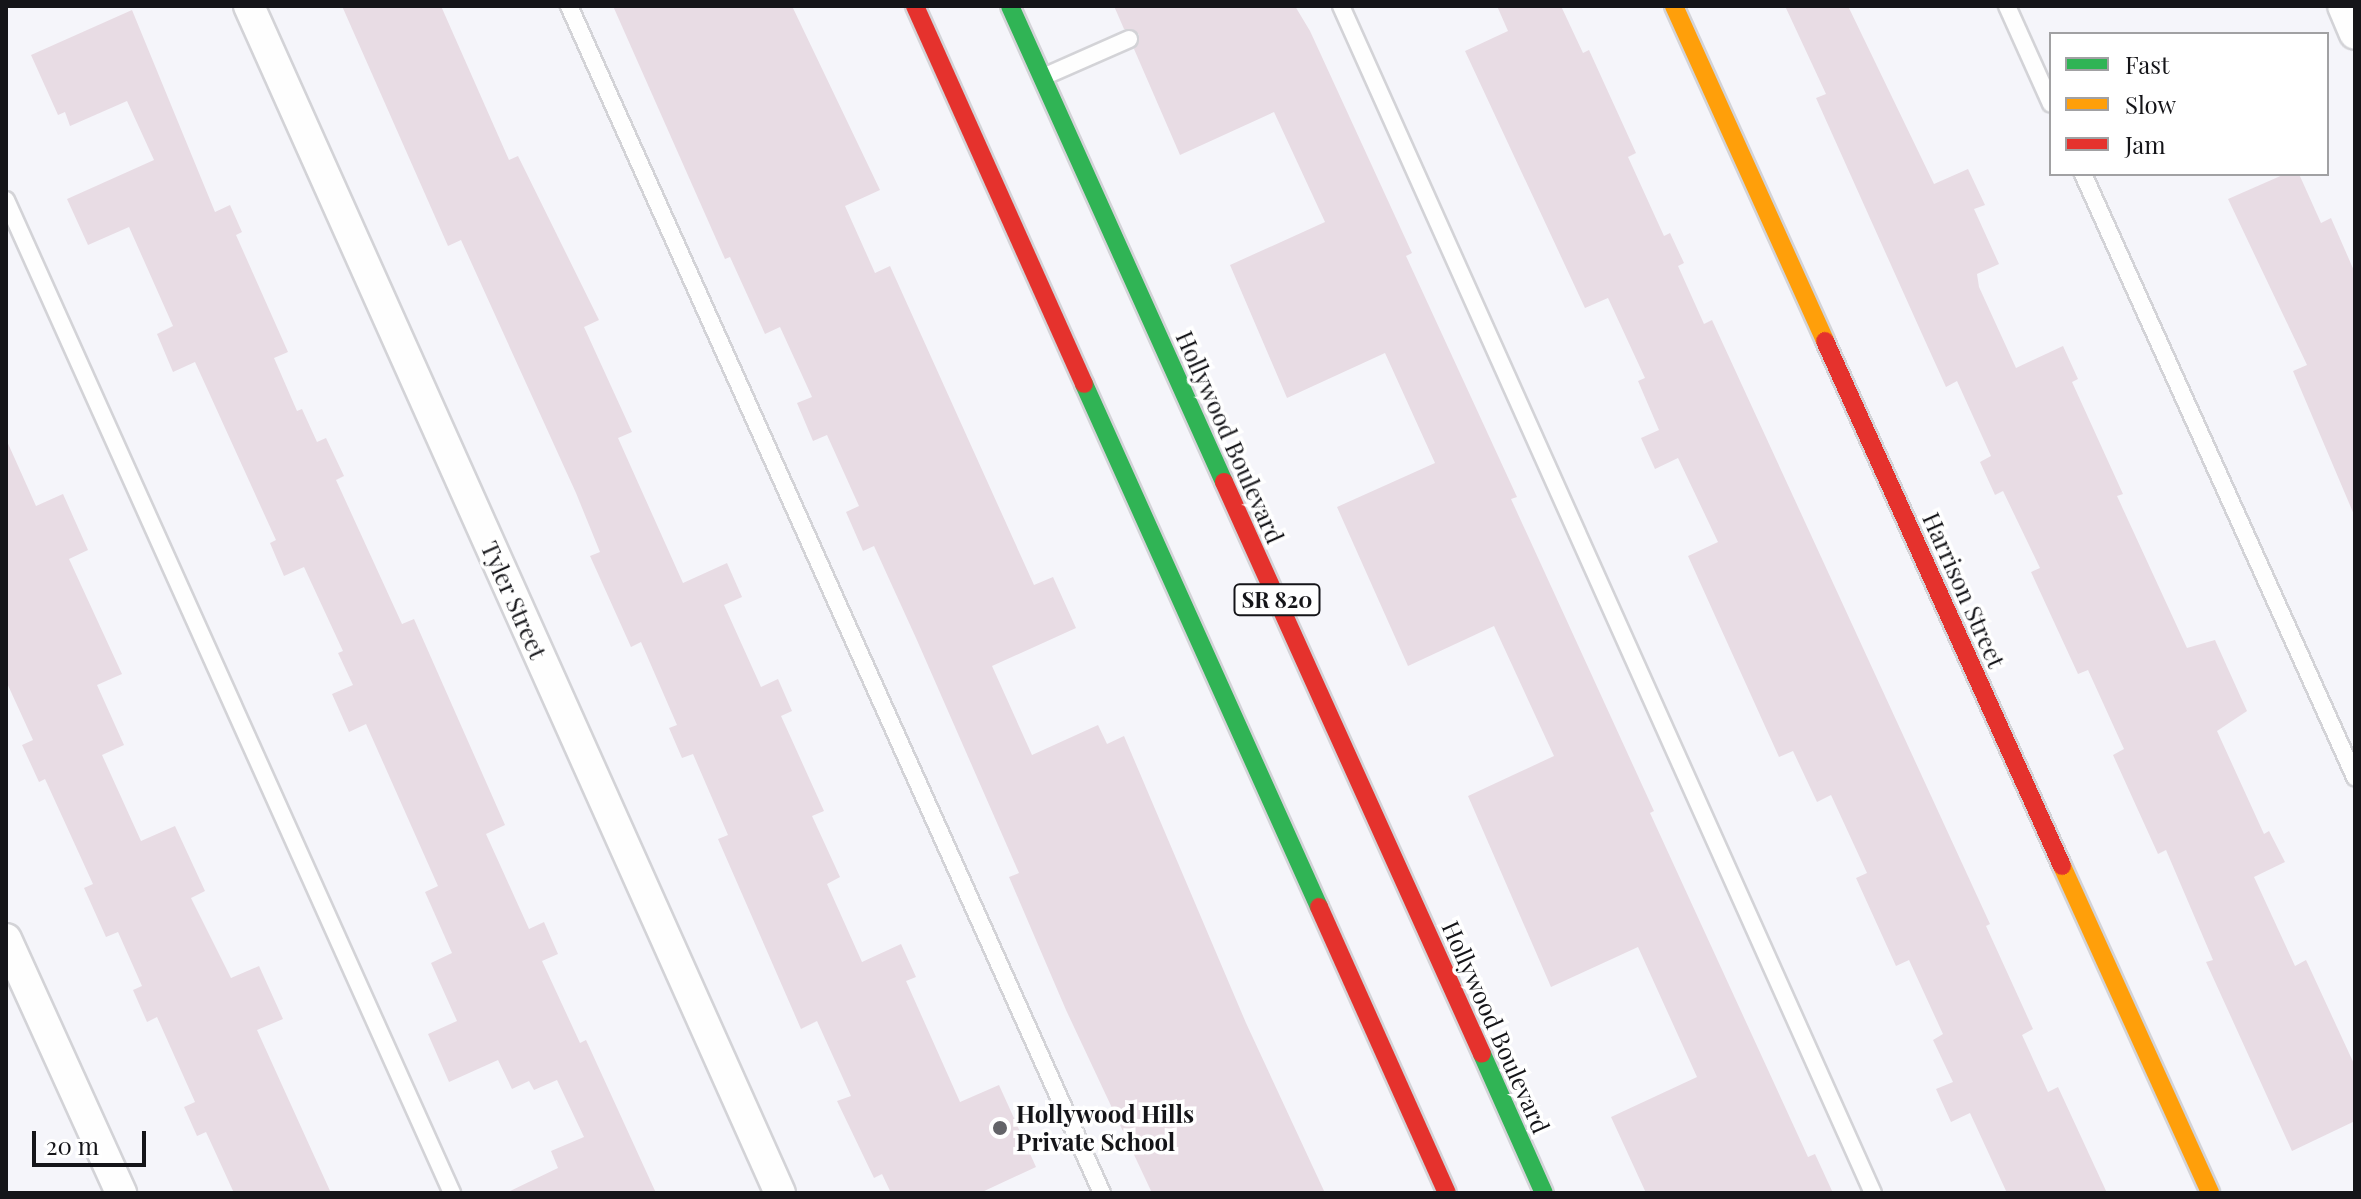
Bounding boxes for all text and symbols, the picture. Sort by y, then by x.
legend [2049,32,2329,176]
text: Fast [2125,48,2170,80]
text: Slow [2125,88,2176,120]
text: Jam [2125,128,2166,160]
street label: Hollywood Boulevard [1170,326,1290,548]
street label: Harrison Street [1917,508,2011,672]
street label: Tyler Street [475,536,553,664]
road number: SR 820 [1233,582,1321,618]
street label: Hollywood Boulevard [1436,916,1556,1138]
place label: Hollywood Hills Private School [1016,1100,1194,1156]
scale bar [36,1115,150,1165]
marker: Hollywood Hills Private School [991,1119,1009,1137]
text: 20 m [46,1129,99,1161]

